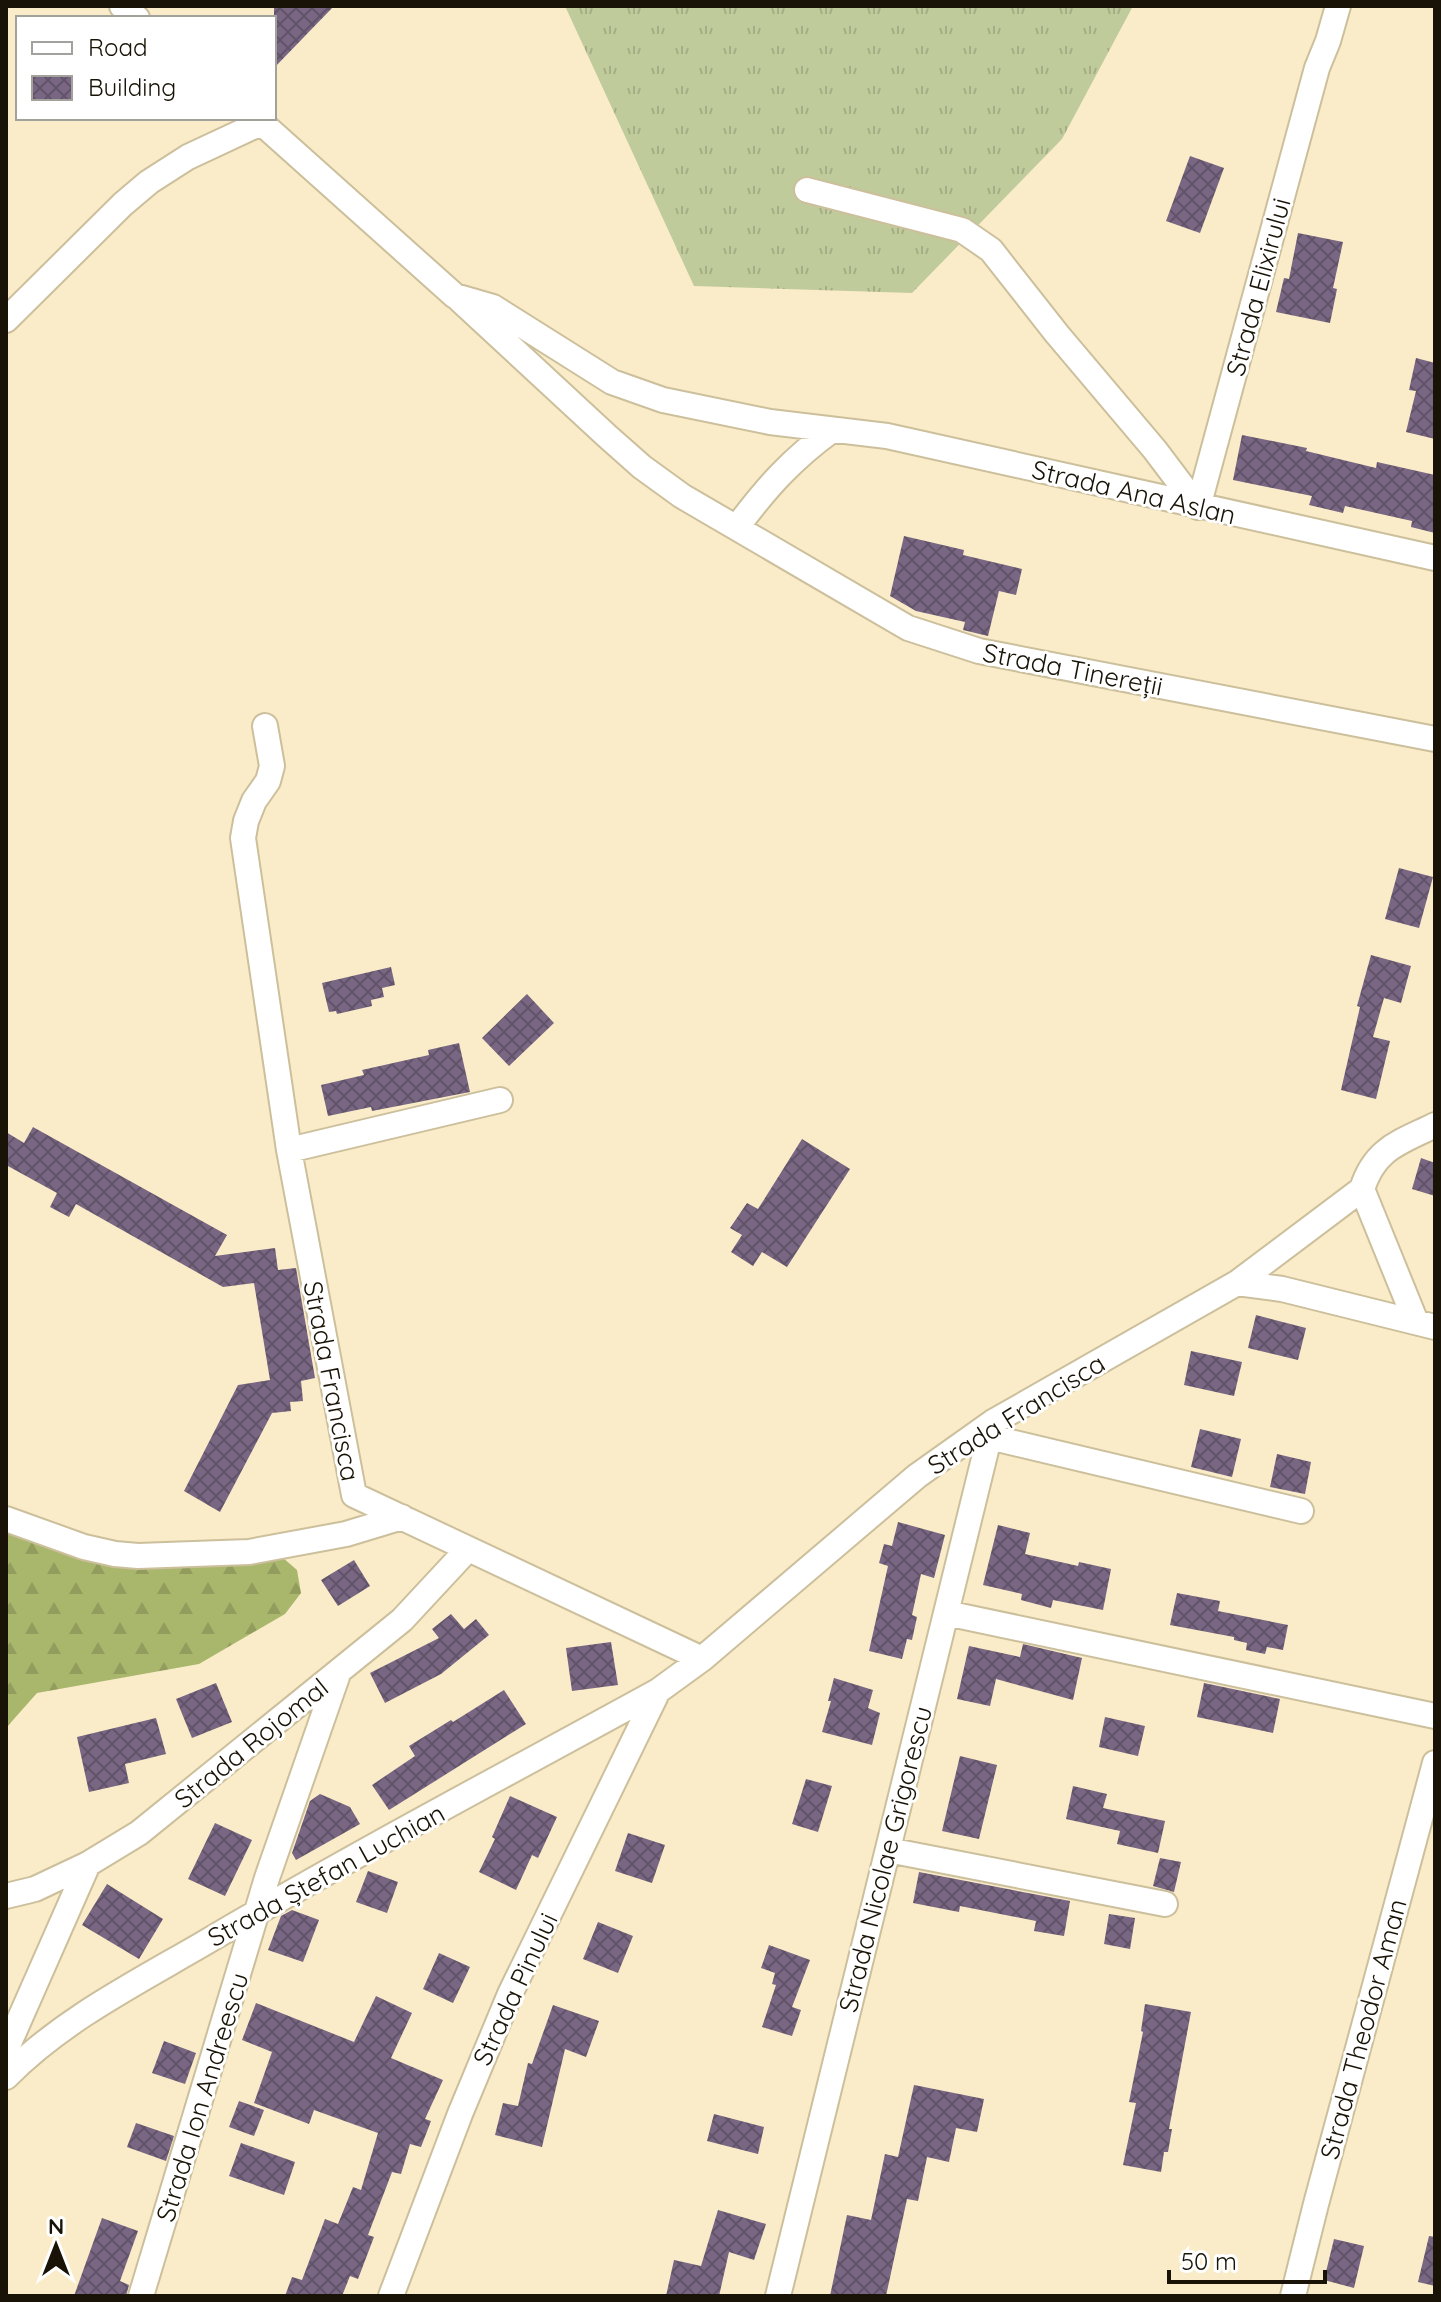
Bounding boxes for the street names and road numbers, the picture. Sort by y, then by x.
street label: Strada Elixirului [1218,194,1298,380]
street label: Strada Ana Aslan [1029,453,1239,531]
street label: Strada Tinereții [980,635,1166,703]
street label: Strada Francisca [296,1278,368,1484]
street label: Strada Francisca [921,1346,1111,1482]
street label: Strada Rojomal [167,1671,335,1815]
street label: Strada Nicolae Grigorescu [831,1703,939,2015]
street label: Strada Ștefan Luchian [202,1796,450,1954]
street label: Strada Theodor Aman [1312,1895,1414,2163]
street label: Strada Pinului [465,1907,565,2071]
street label: Strada Ion Andreescu [148,1968,256,2226]

